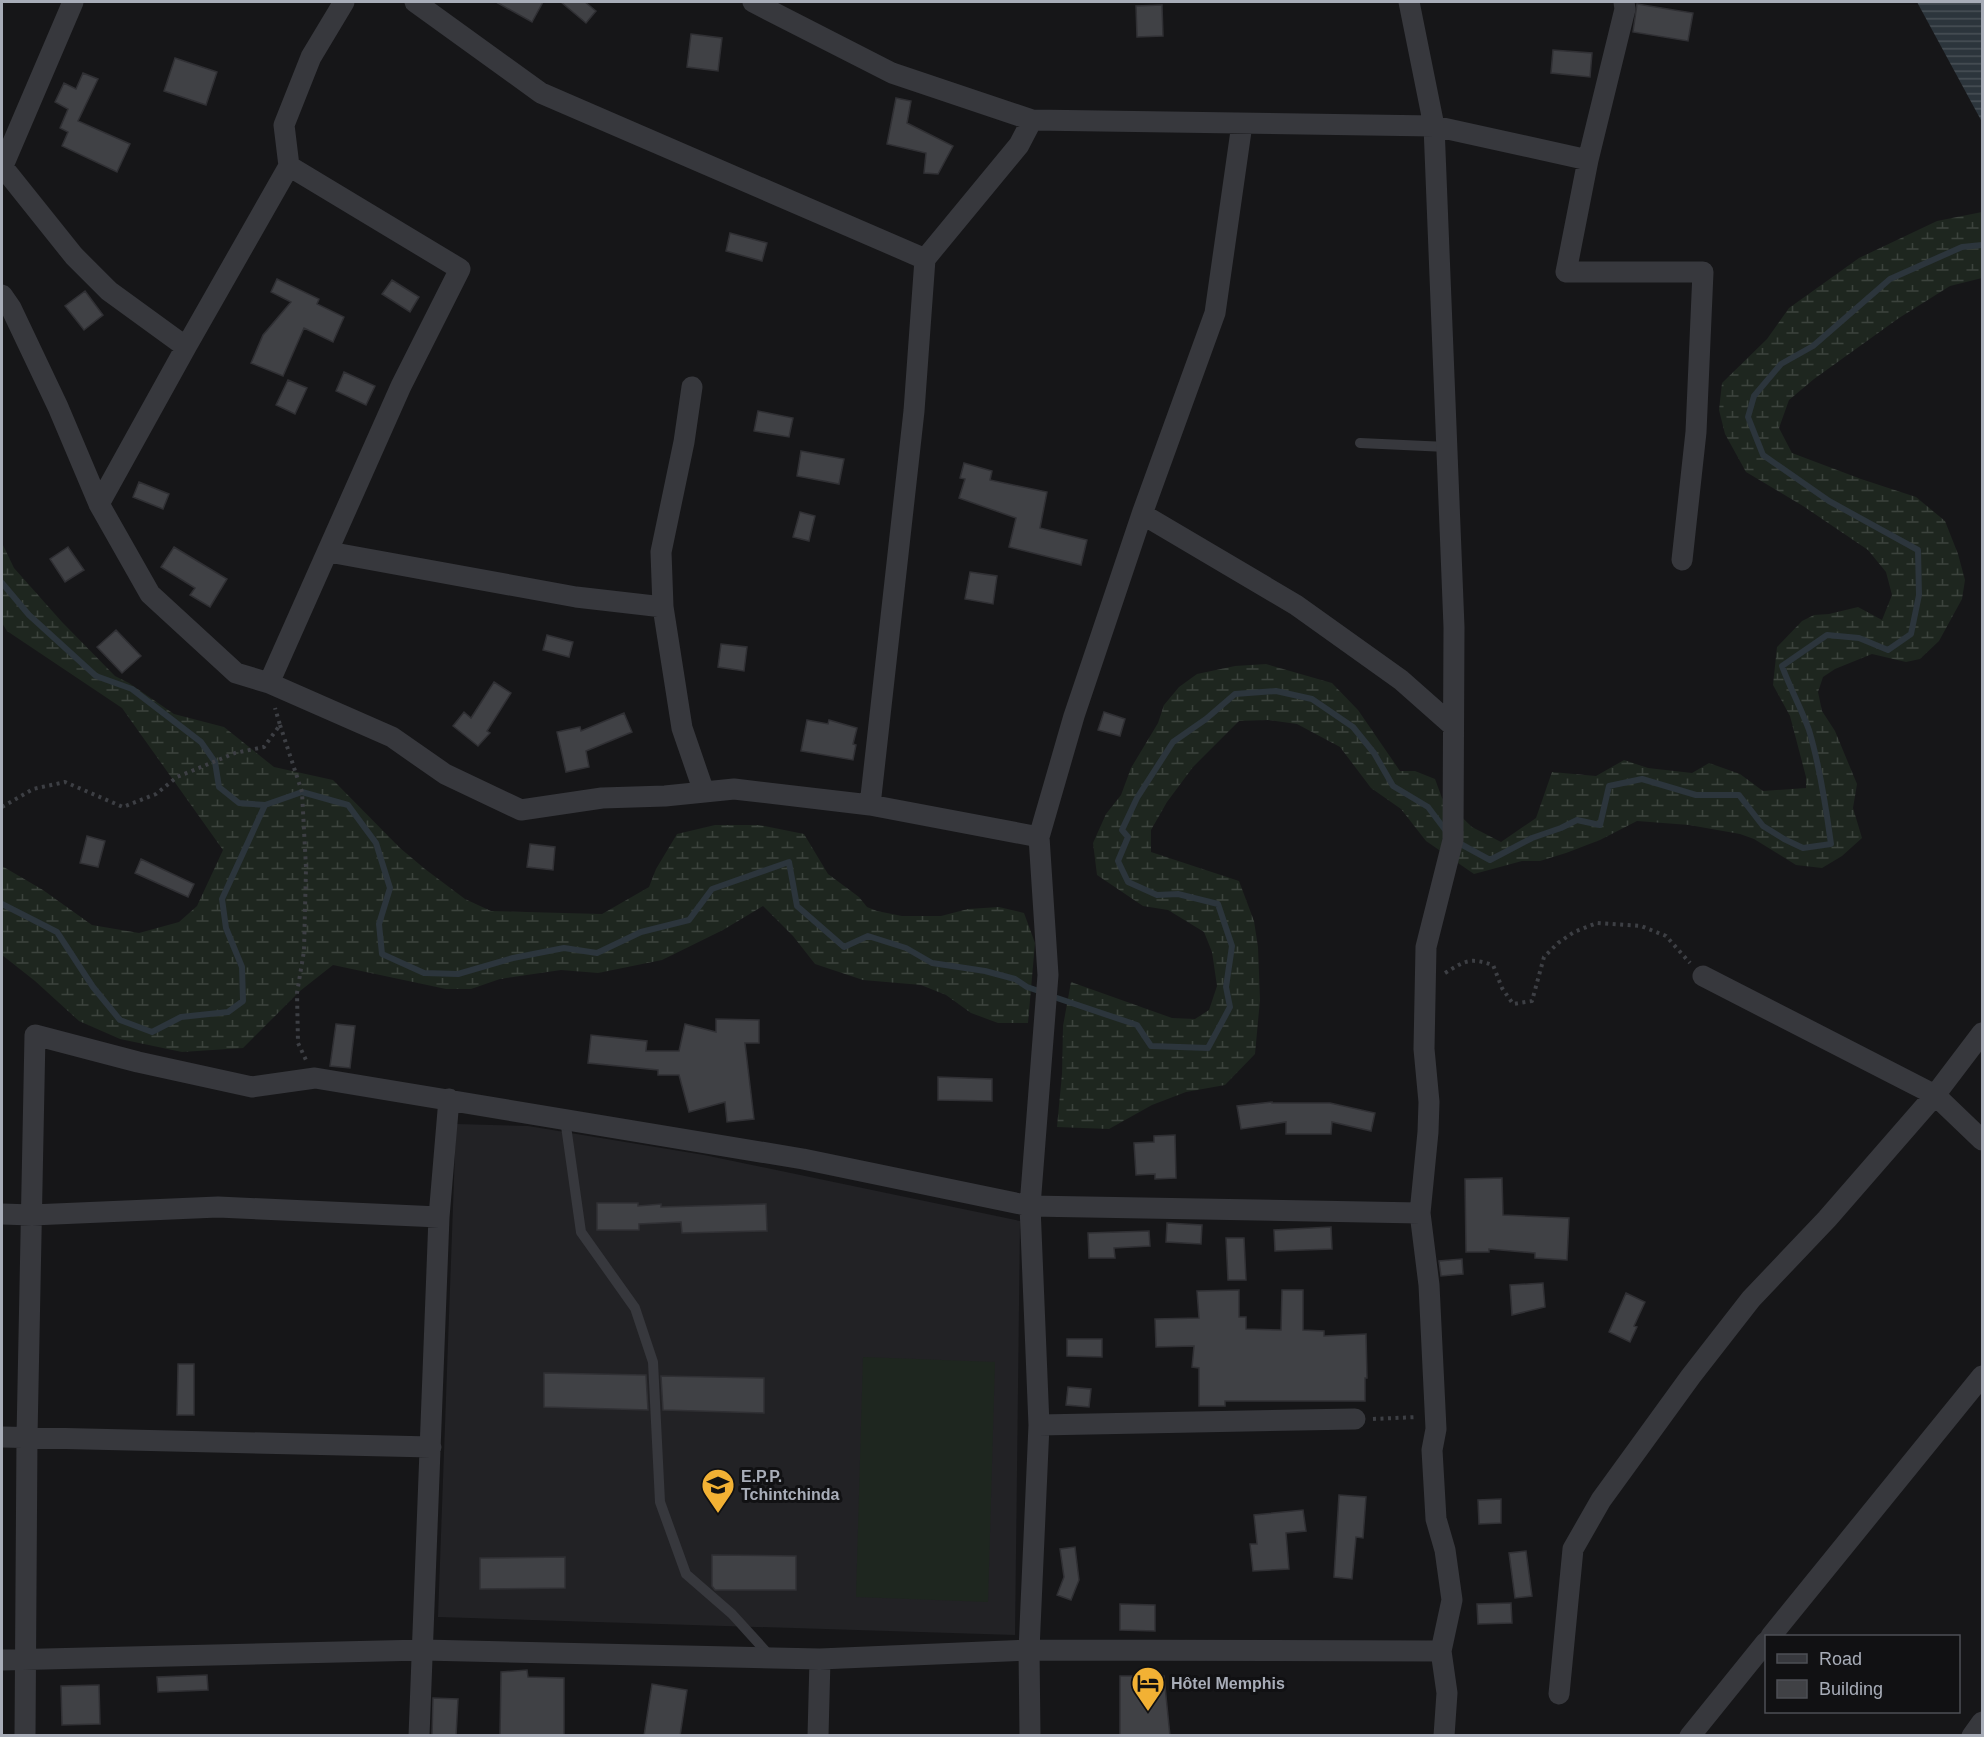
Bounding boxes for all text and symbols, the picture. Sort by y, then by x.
school or university icon: E.P.P. Tchintchinda [700,1467,736,1514]
place label: E.P.P. Tchintchinda [741,1468,839,1503]
legend [1765,1635,1960,1713]
text: Road [1819,1649,1862,1669]
hotel icon: Hôtel Memphis [1130,1665,1166,1712]
place label: Hôtel Memphis [1171,1675,1285,1692]
text: Building [1819,1679,1883,1699]

